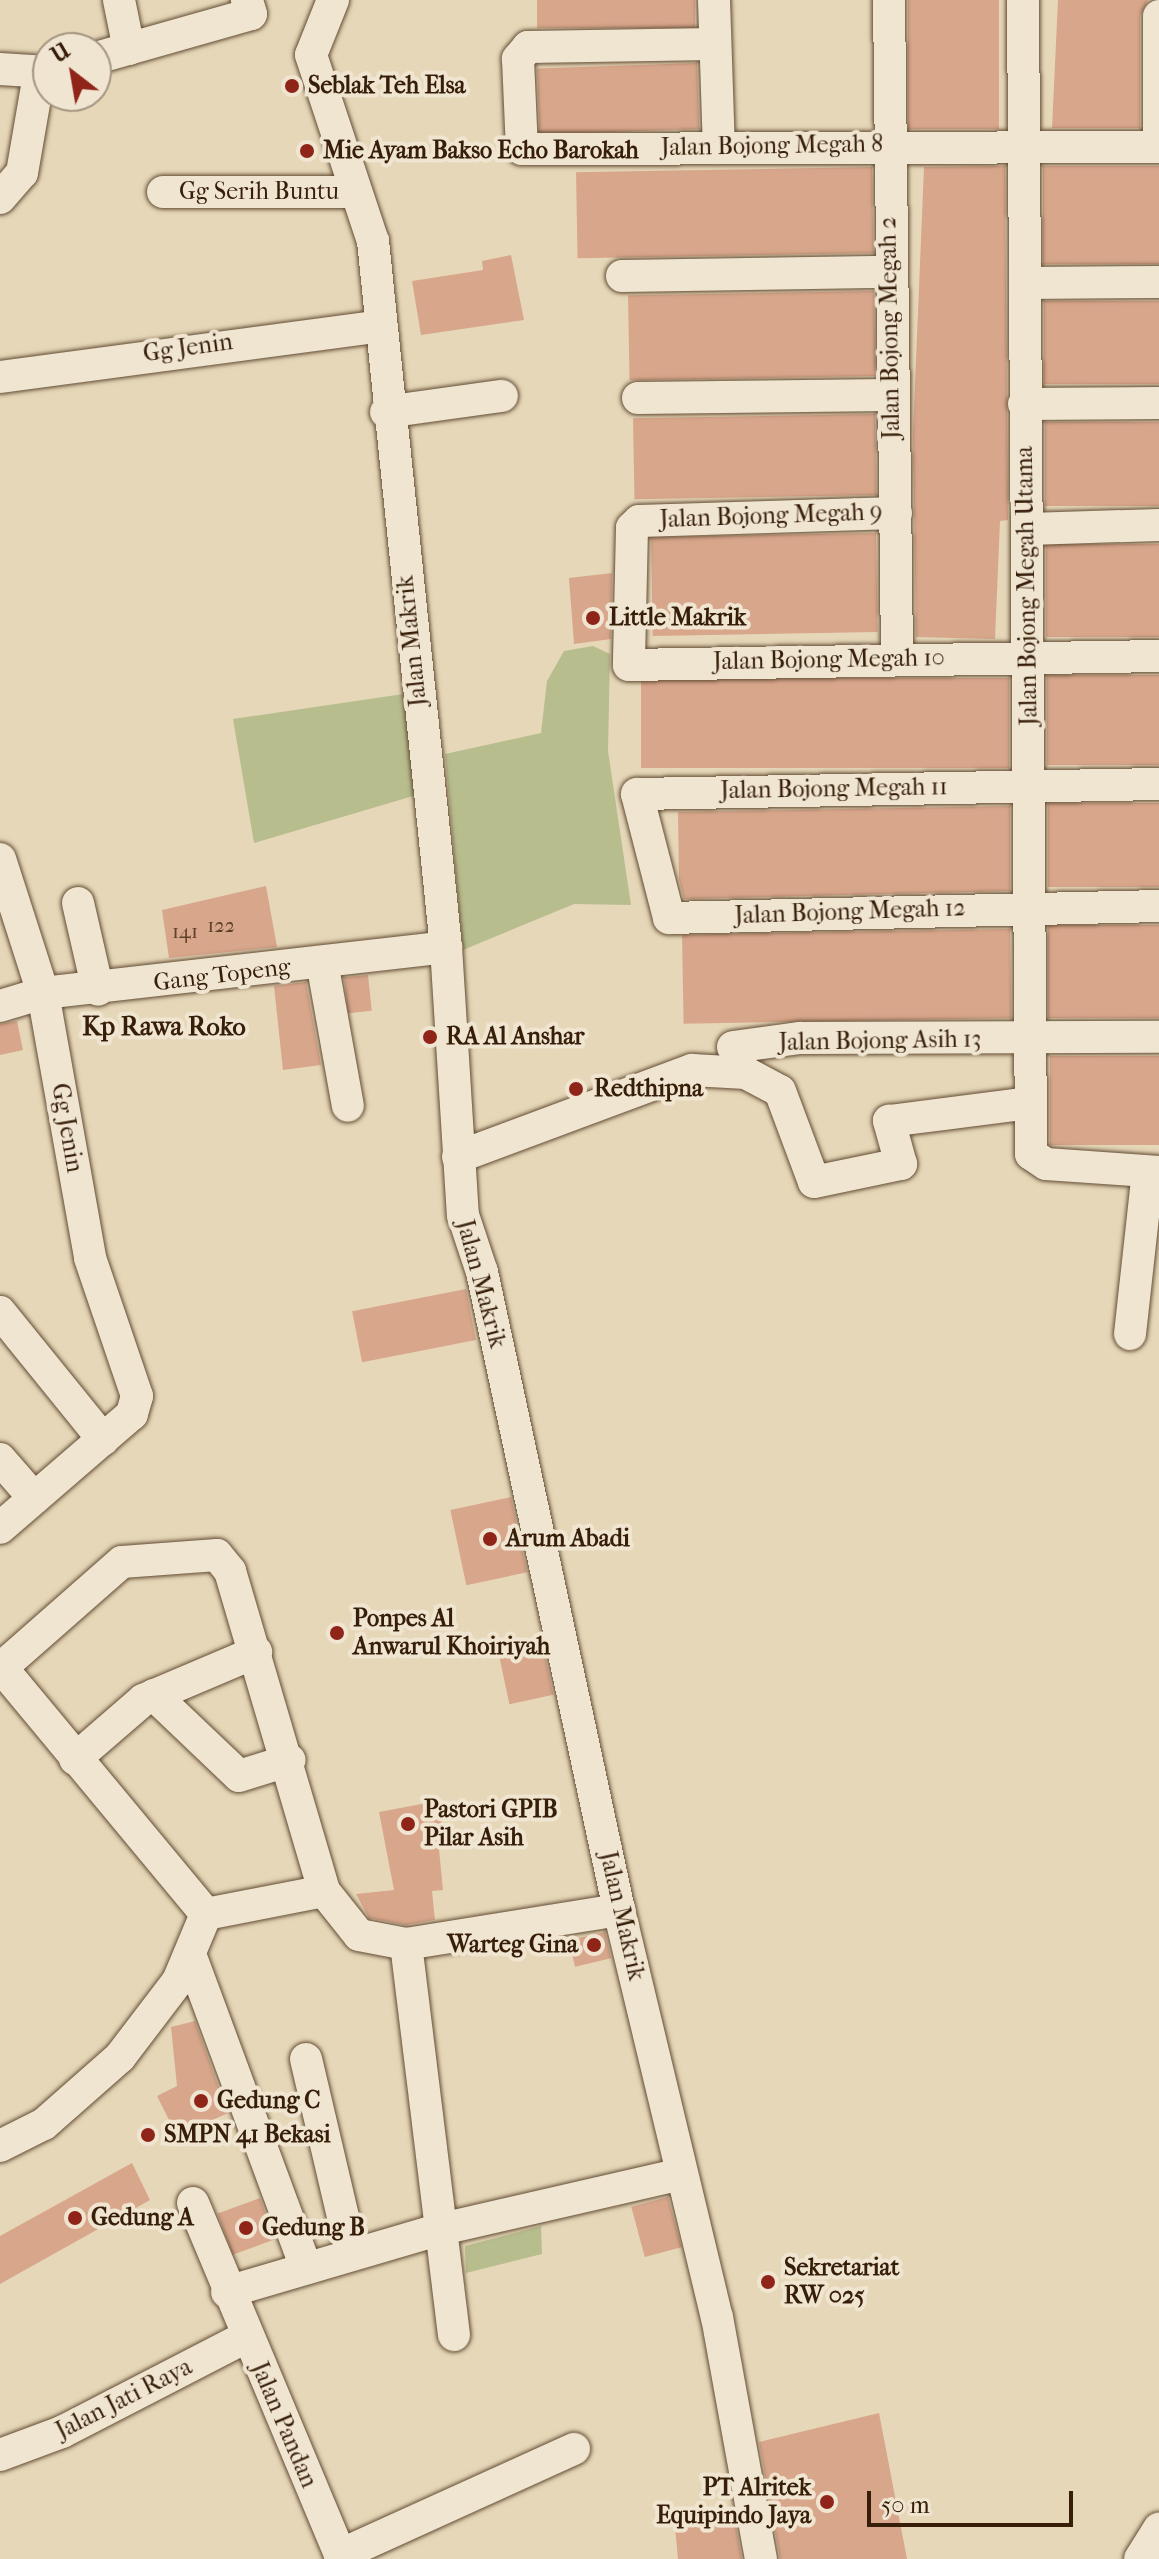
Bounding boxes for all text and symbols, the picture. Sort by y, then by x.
north arrow [32,32,112,112]
text: U [47,38,75,69]
place label: Seblak Teh Elsa [308,72,466,100]
marker: Seblak Teh Elsa [283,77,301,95]
street label: Jalan Bojong Megah 8 [661,130,883,162]
place label: Mie Ayam Bakso Echo Barokah [323,137,639,165]
marker: Mie Ayam Bakso Echo Barokah [298,142,316,160]
street label: Gg Serih Buntu [179,178,339,206]
street label: Jalan Bojong Megah 2 [874,217,906,439]
street label: Gg Jenin [141,327,235,369]
street label: Jalan Bojong Megah Utama [1010,446,1044,726]
street label: Jalan Bojong Megah 9 [659,498,883,534]
street label: Jalan Makrik [391,574,433,708]
place label: Little Makrik [609,604,746,632]
marker: Little Makrik [584,609,602,627]
street label: Jalan Bojong Megah 10 [713,644,945,676]
street label: Jalan Bojong Megah 11 [720,773,948,805]
street label: Jalan Bojong Megah 12 [734,894,966,930]
house number: 122 [207,913,235,937]
house number: 141 [172,919,198,943]
street label: Gang Topeng [152,952,292,998]
district label: Kp Rawa Roko [82,1011,246,1043]
place label: RA Al Anshar [446,1023,584,1051]
street label: Jalan Bojong Asih 13 [778,1025,982,1057]
marker: RA Al Anshar [421,1028,439,1046]
place label: Redthipna [594,1075,703,1103]
marker: Redthipna [565,1078,587,1100]
street label: Gg Jenin [45,1081,89,1175]
street label: Jalan Makrik [450,1217,512,1351]
place label: Arum Abadi [506,1525,630,1553]
marker: Arum Abadi [481,1530,499,1548]
place label: Ponpes Al Anwarul Khoiriyah [353,1605,550,1661]
marker: Ponpes Al Anwarul Khoiriyah [328,1624,346,1642]
place label: Pastori GPIB Pilar Asih [424,1796,558,1852]
marker: Pastori GPIB Pilar Asih [399,1815,417,1833]
street label: Jalan Makrik [593,1849,651,1983]
place label: Warteg Gina [447,1931,578,1959]
marker: Warteg Gina [585,1936,603,1954]
place label: Gedung C [217,2087,320,2115]
marker: Gedung C [192,2092,210,2110]
place label: SMPN 41 Bekasi [164,2121,331,2149]
marker: SMPN 41 Bekasi [139,2126,157,2144]
place label: Gedung A [91,2204,194,2232]
marker: Gedung A [66,2209,84,2227]
place label: Gedung B [262,2214,365,2242]
marker: Gedung B [237,2219,255,2237]
place label: Sekretariat RW 025 [784,2254,899,2310]
marker: Sekretariat RW 025 [759,2273,777,2291]
street label: Jalan Jati Raya [51,2352,197,2446]
street label: Jalan Pandan [245,2358,323,2492]
place label: PT Alritek Equipindo Jaya [656,2474,811,2530]
scale bar [871,2475,1077,2525]
text: 50 m [881,2491,930,2519]
marker: PT Alritek Equipindo Jaya [818,2493,836,2511]

